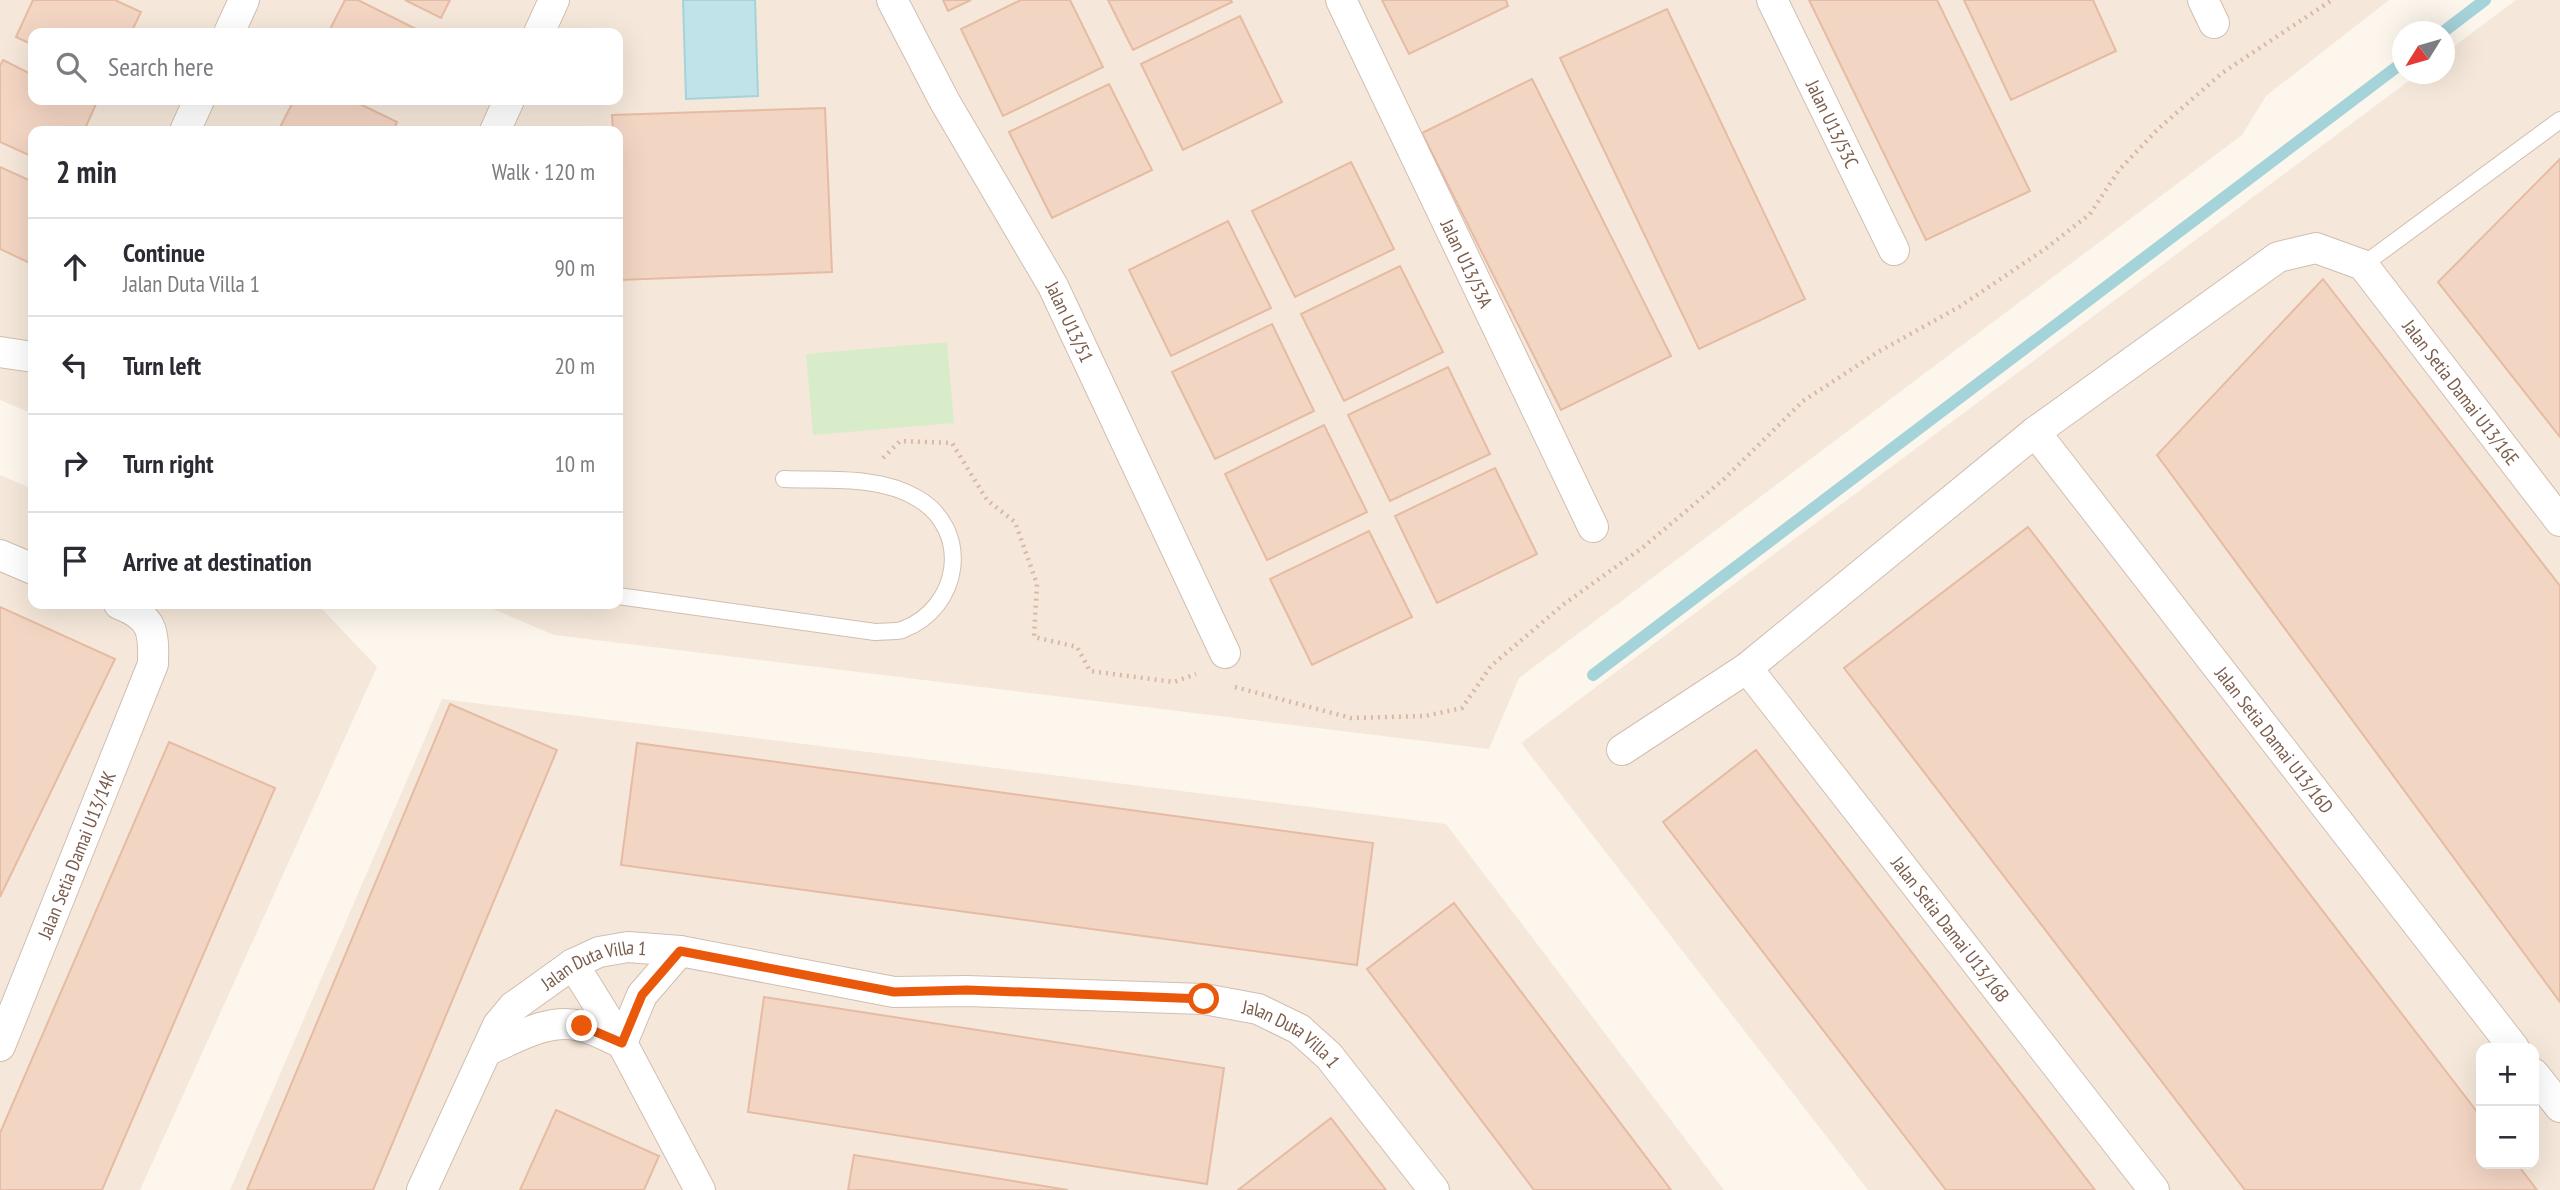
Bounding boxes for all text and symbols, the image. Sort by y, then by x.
north arrow [2392,21,2455,84]
search box [28,28,623,105]
icon: search [52,48,90,86]
text: Search here [108,50,214,83]
street label: Jalan U13/53C [1800,75,1864,172]
text: 2 min [56,152,117,191]
text: Walk · 120 m [492,157,595,186]
street label: Jalan U13/53A [1435,214,1498,312]
text: Continue [123,236,205,269]
icon: ahead [56,248,94,286]
text: 90 m [554,253,595,282]
text: Jalan Duta Villa 1 [123,269,260,298]
street label: Jalan U13/51 [1040,276,1099,366]
street label: Jalan Setia Damai U13/16E [2397,314,2525,470]
icon: left [56,346,94,384]
text: Turn left [123,349,201,382]
text: 20 m [554,351,595,380]
icon: right [56,444,94,482]
text: Turn right [123,447,214,480]
text: 10 m [554,449,595,478]
icon: arrive [56,542,94,580]
text: Arrive at destination [123,545,312,578]
street label: Jalan Setia Damai U13/16D [2209,661,2339,818]
street label: Jalan Setia Damai U13/14K [32,767,121,943]
street label: Jalan Setia Damai U13/16B [1886,851,2015,1007]
street label: Jalan Duta Villa 1 [535,935,648,996]
route start [1188,983,1219,1014]
street label: Jalan Duta Villa 1 [1239,994,1346,1073]
route end [566,1010,597,1041]
map controls [2476,1043,2539,1169]
button: + [2476,1043,2539,1106]
button: − [2476,1106,2539,1169]

